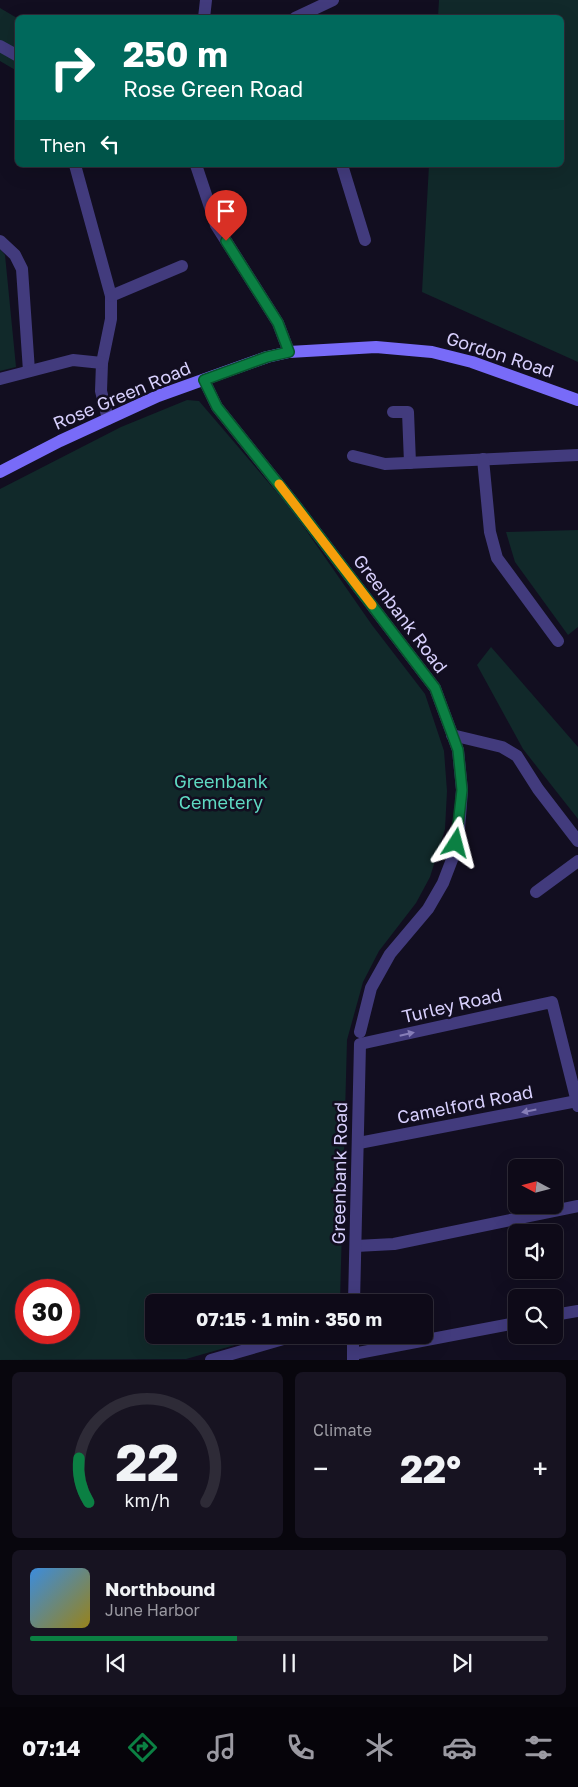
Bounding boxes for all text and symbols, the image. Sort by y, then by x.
text: 250 m [123,33,228,75]
icon: right [40,35,105,100]
text: Rose Green Road [123,75,303,102]
icon: left [96,130,124,158]
text: Then [40,133,86,156]
pin [205,190,247,241]
icon: arrive [212,197,240,225]
street label: Gordon Road [444,326,557,382]
street label: Rose Green Road [49,356,194,434]
street label: Greenbank Road [349,550,452,677]
park label: Greenbank Cemetery [174,770,268,813]
position arrow [429,816,481,868]
street label: Turley Road [400,983,504,1027]
one-way arrow [400,1030,415,1038]
street label: Camelford Road [395,1080,535,1128]
street label: Greenbank Road [327,1102,351,1244]
one-way arrow [520,1107,536,1115]
north arrow [508,1159,562,1214]
map controls [508,1159,563,1344]
button: sound [508,1224,563,1279]
speed limit sign: 30 [15,1279,80,1344]
button: search [508,1289,563,1344]
text: 07:15 · 1 min · 350 m [196,1307,382,1330]
text: Climate [313,1420,372,1440]
text: 22 [116,1430,179,1492]
text: 22° [400,1446,461,1491]
text: − [313,1452,328,1485]
text: + [533,1452,548,1485]
text: km/h [125,1489,170,1511]
text: Northbound [105,1577,215,1600]
text: June Harbor [105,1600,200,1620]
icon: previous [102,1649,130,1677]
icon: pause [275,1649,303,1677]
icon: next [448,1649,476,1677]
icon: directions [125,1730,160,1765]
icon: music [204,1730,239,1765]
icon: phone [283,1730,318,1765]
icon: climate [362,1730,397,1765]
icon: car [442,1730,477,1765]
icon: filters [521,1730,556,1765]
text: 07:14 [22,1734,81,1761]

